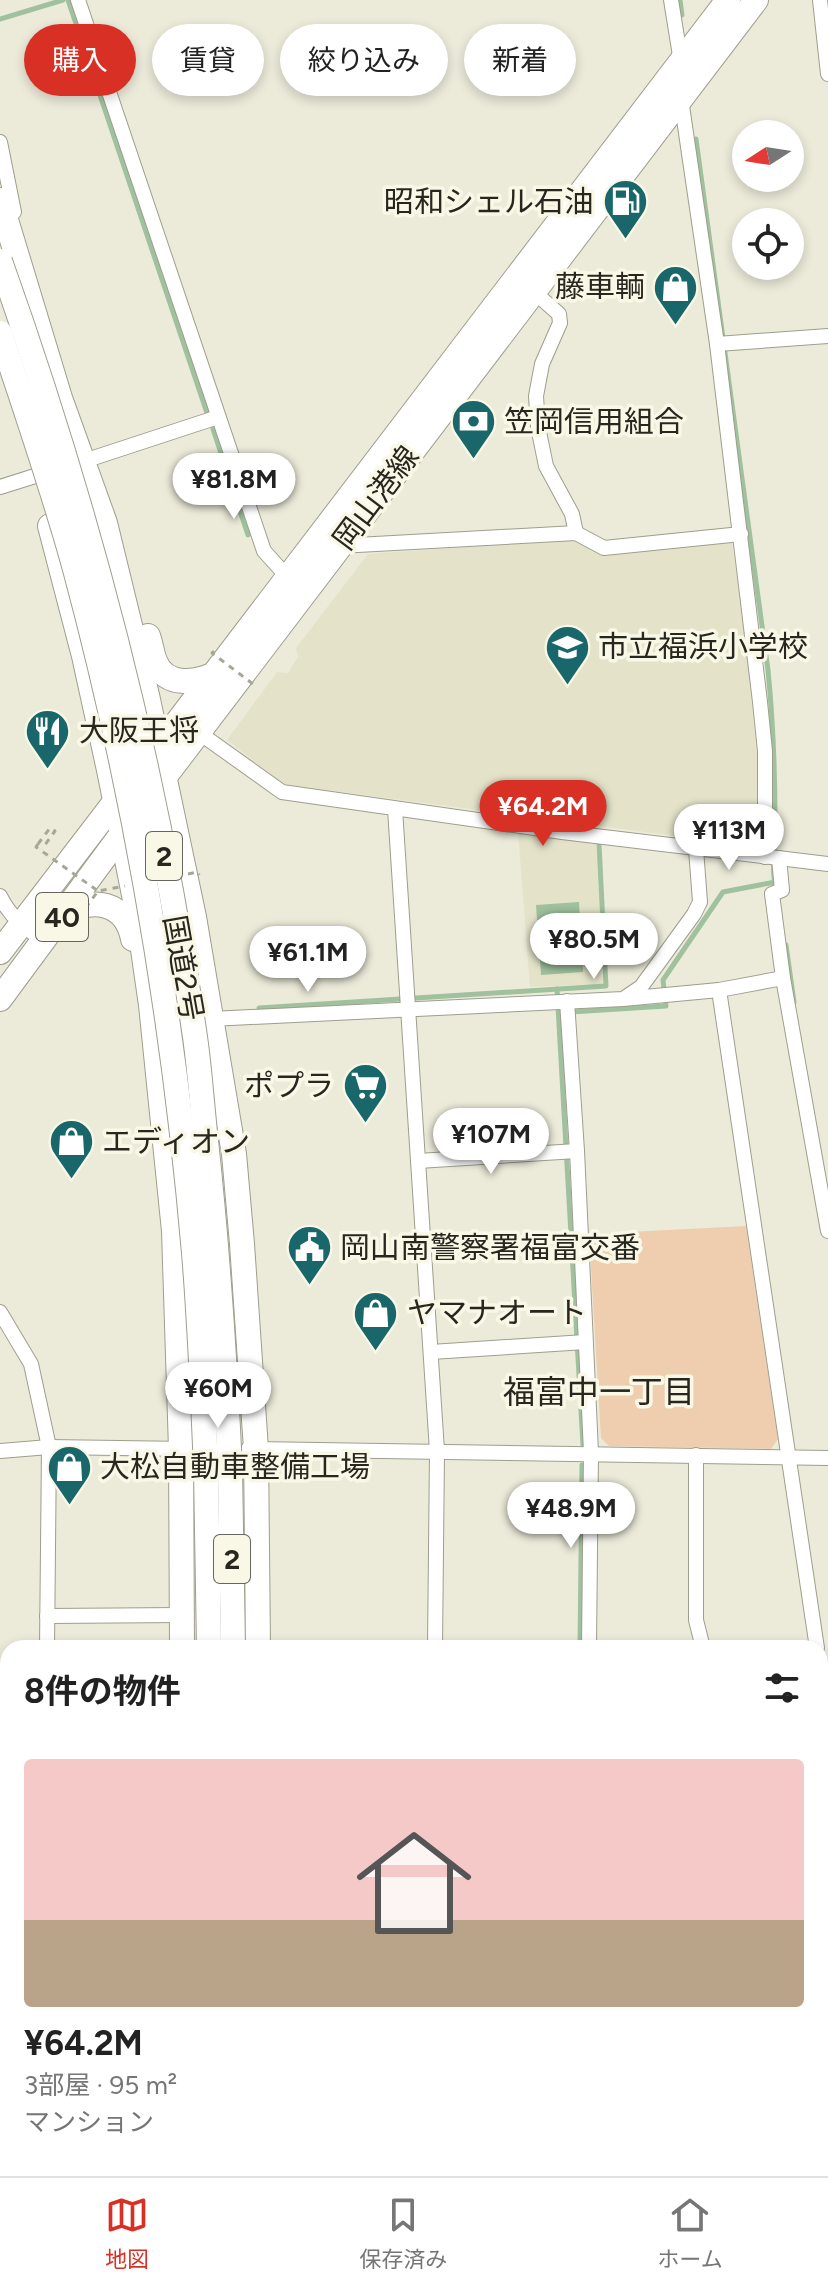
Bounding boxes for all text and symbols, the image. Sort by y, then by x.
chip: 購入 [24,24,136,96]
chip: 賃貸 [152,24,264,96]
chip: 絞り込み [280,24,448,96]
chip: 新着 [464,24,576,96]
north arrow [732,120,804,192]
map controls [732,120,804,280]
fuel station icon: 昭和シェル石油 [601,178,649,241]
place label: 昭和シェル石油 [384,183,594,220]
button: locate [732,208,804,280]
shop icon: 藤車輌 [652,263,700,326]
place label: 藤車輌 [555,268,645,305]
bank icon: 笠岡信用組合 [449,398,497,461]
place label: 笠岡信用組合 [504,403,684,440]
street label: 岡山港線 [325,439,426,557]
pin: ¥81.8M [169,453,299,521]
text: ¥81.8M [190,463,278,495]
school or university icon: 市立福浜小学校 [543,623,591,686]
place label: 市立福浜小学校 [598,628,808,665]
restaurant icon: 大阪王将 [24,707,72,770]
place label: 大阪王将 [79,712,199,749]
pin: ¥64.2M [478,780,608,848]
text: ¥64.2M [498,790,588,822]
pin: ¥113M [673,804,785,872]
text: ¥113M [692,814,766,846]
road number: 2 [146,832,182,880]
road number: 40 [36,893,88,941]
street label: 国道2号 [156,912,211,1024]
pin: ¥80.5M [529,913,659,981]
text: ¥80.5M [548,923,640,955]
pin: ¥61.1M [243,926,373,994]
text: ¥61.1M [267,936,349,968]
supermarket icon: ポプラ [341,1062,389,1125]
place label: ポプラ [244,1067,334,1104]
pin: ¥107M [435,1108,547,1176]
shop icon: エディオン [47,1118,95,1181]
text: ¥107M [451,1118,531,1150]
place label: エディオン [102,1123,250,1160]
public building icon: 岡山南警察署福富交番 [285,1224,333,1287]
place label: 岡山南警察署福富交番 [340,1229,640,1266]
shop icon: ヤマナオート [352,1289,400,1352]
place label: ヤマナオート [407,1294,587,1331]
pin: ¥60M [171,1362,265,1430]
text: ¥60M [183,1372,253,1404]
district label: 福富中一丁目 [503,1373,695,1411]
shop icon: 大松自動車整備工場 [45,1443,93,1506]
place label: 大松自動車整備工場 [100,1448,370,1485]
pin: ¥48.9M [506,1482,636,1550]
text: ¥48.9M [525,1492,617,1524]
road number: 2 [214,1535,250,1583]
icon: filters [760,1666,804,1710]
text: 8件の物件 [24,1671,181,1712]
icon: home [342,1811,486,1955]
text: ¥64.2M [24,2023,143,2064]
text: 3部屋 · 95 m² [24,2069,177,2101]
text: マンション [24,2106,154,2138]
tab: 地図 [105,2193,149,2273]
tab: 保存済み [359,2193,447,2273]
tab: ホーム [658,2193,723,2273]

